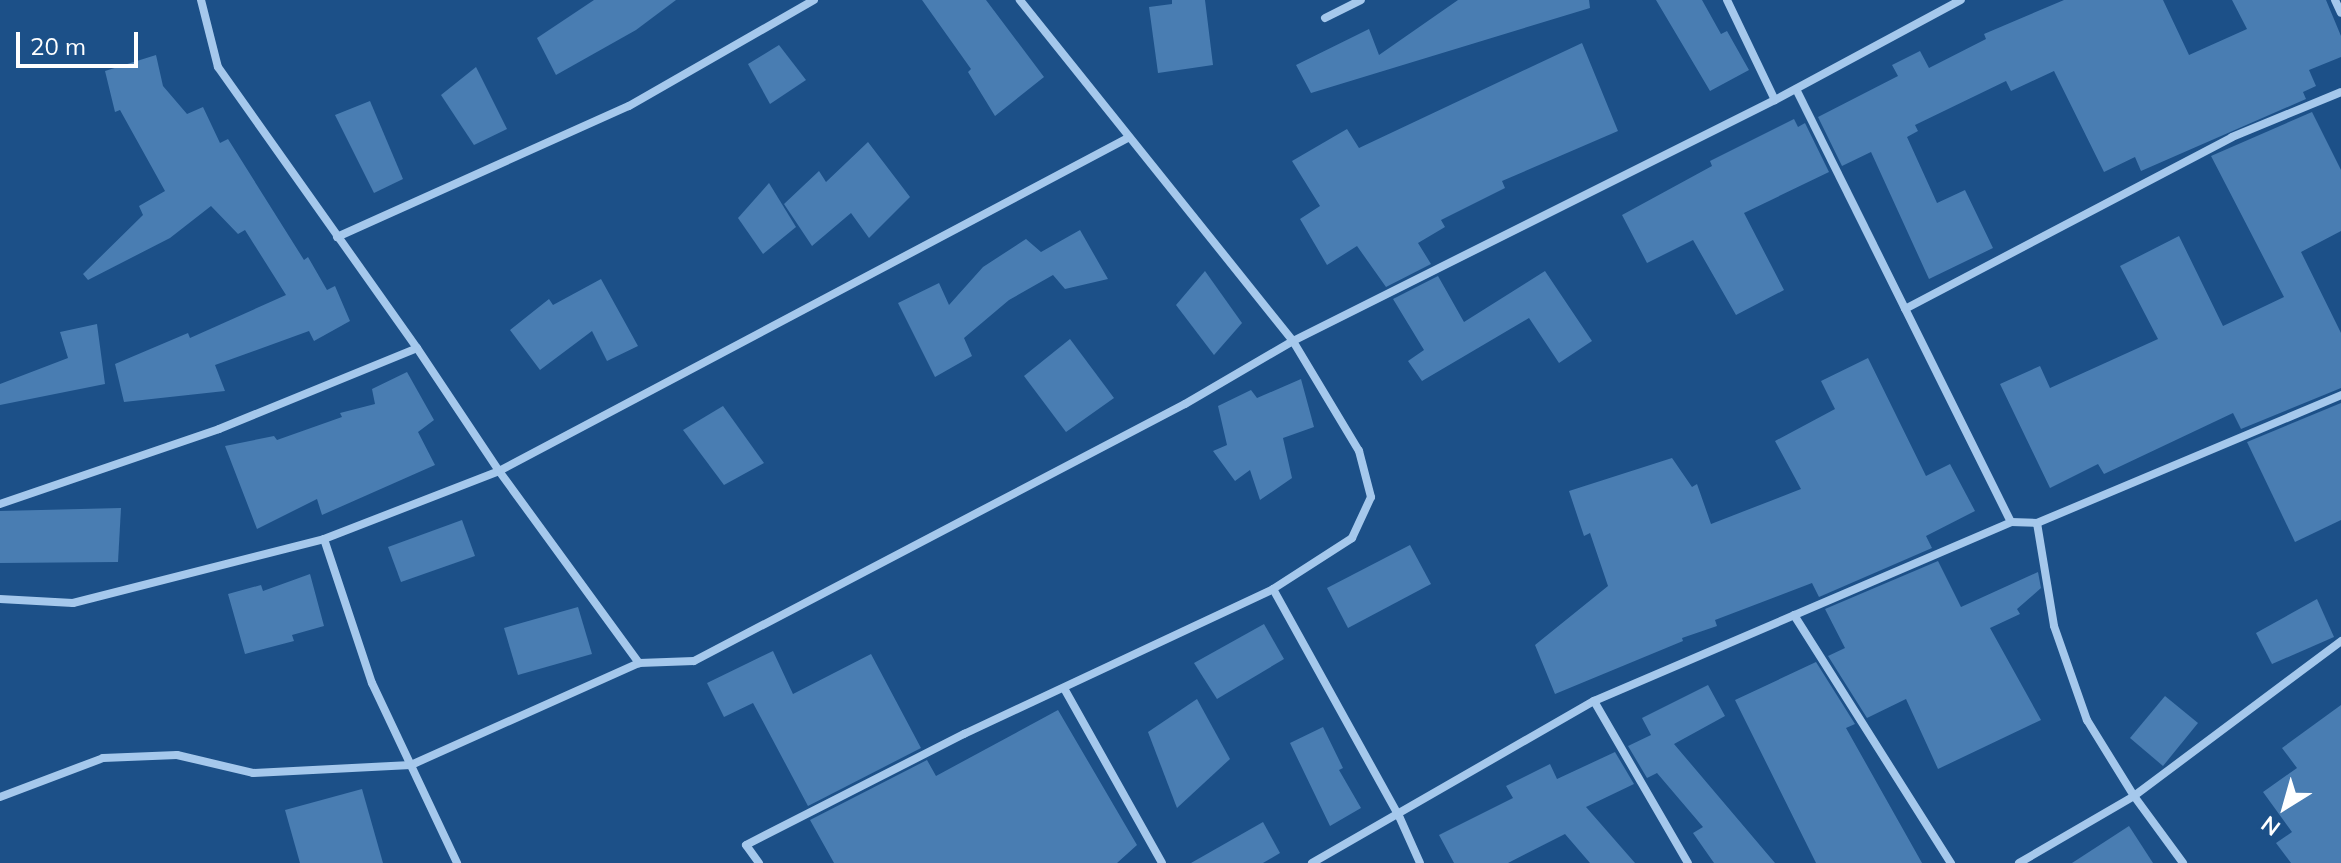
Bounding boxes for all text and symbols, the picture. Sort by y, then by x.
scale bar [20,16,142,66]
text: 20 m [30,31,86,61]
north arrow [2245,767,2325,847]
text: N [2255,810,2286,842]

